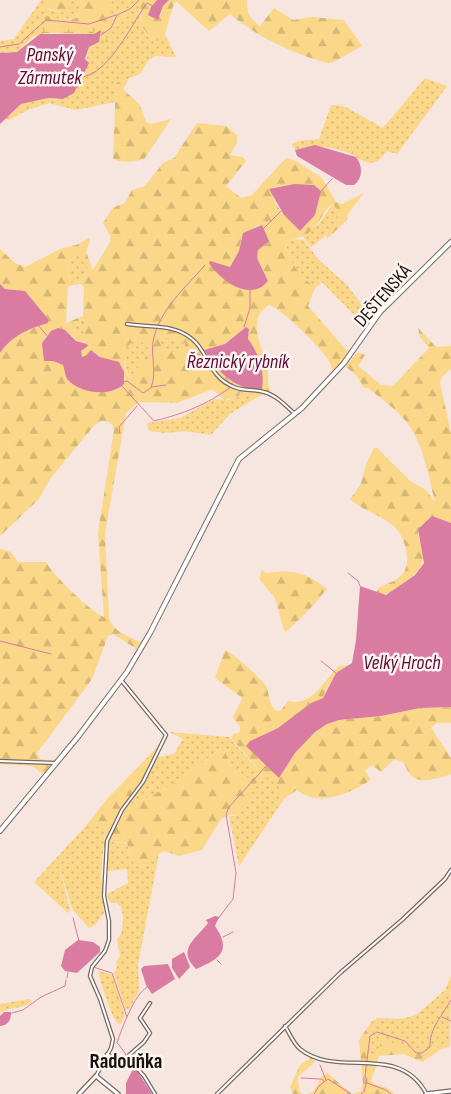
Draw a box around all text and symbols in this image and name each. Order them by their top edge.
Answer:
water label: Panský Zármutek [17,43,82,90]
street label: DEŠTENSKÁ [350,259,417,332]
water label: Řeznický rybník [187,350,290,374]
water label: Velký Hroch [363,651,441,675]
district label: Radouňka [90,1049,162,1074]

